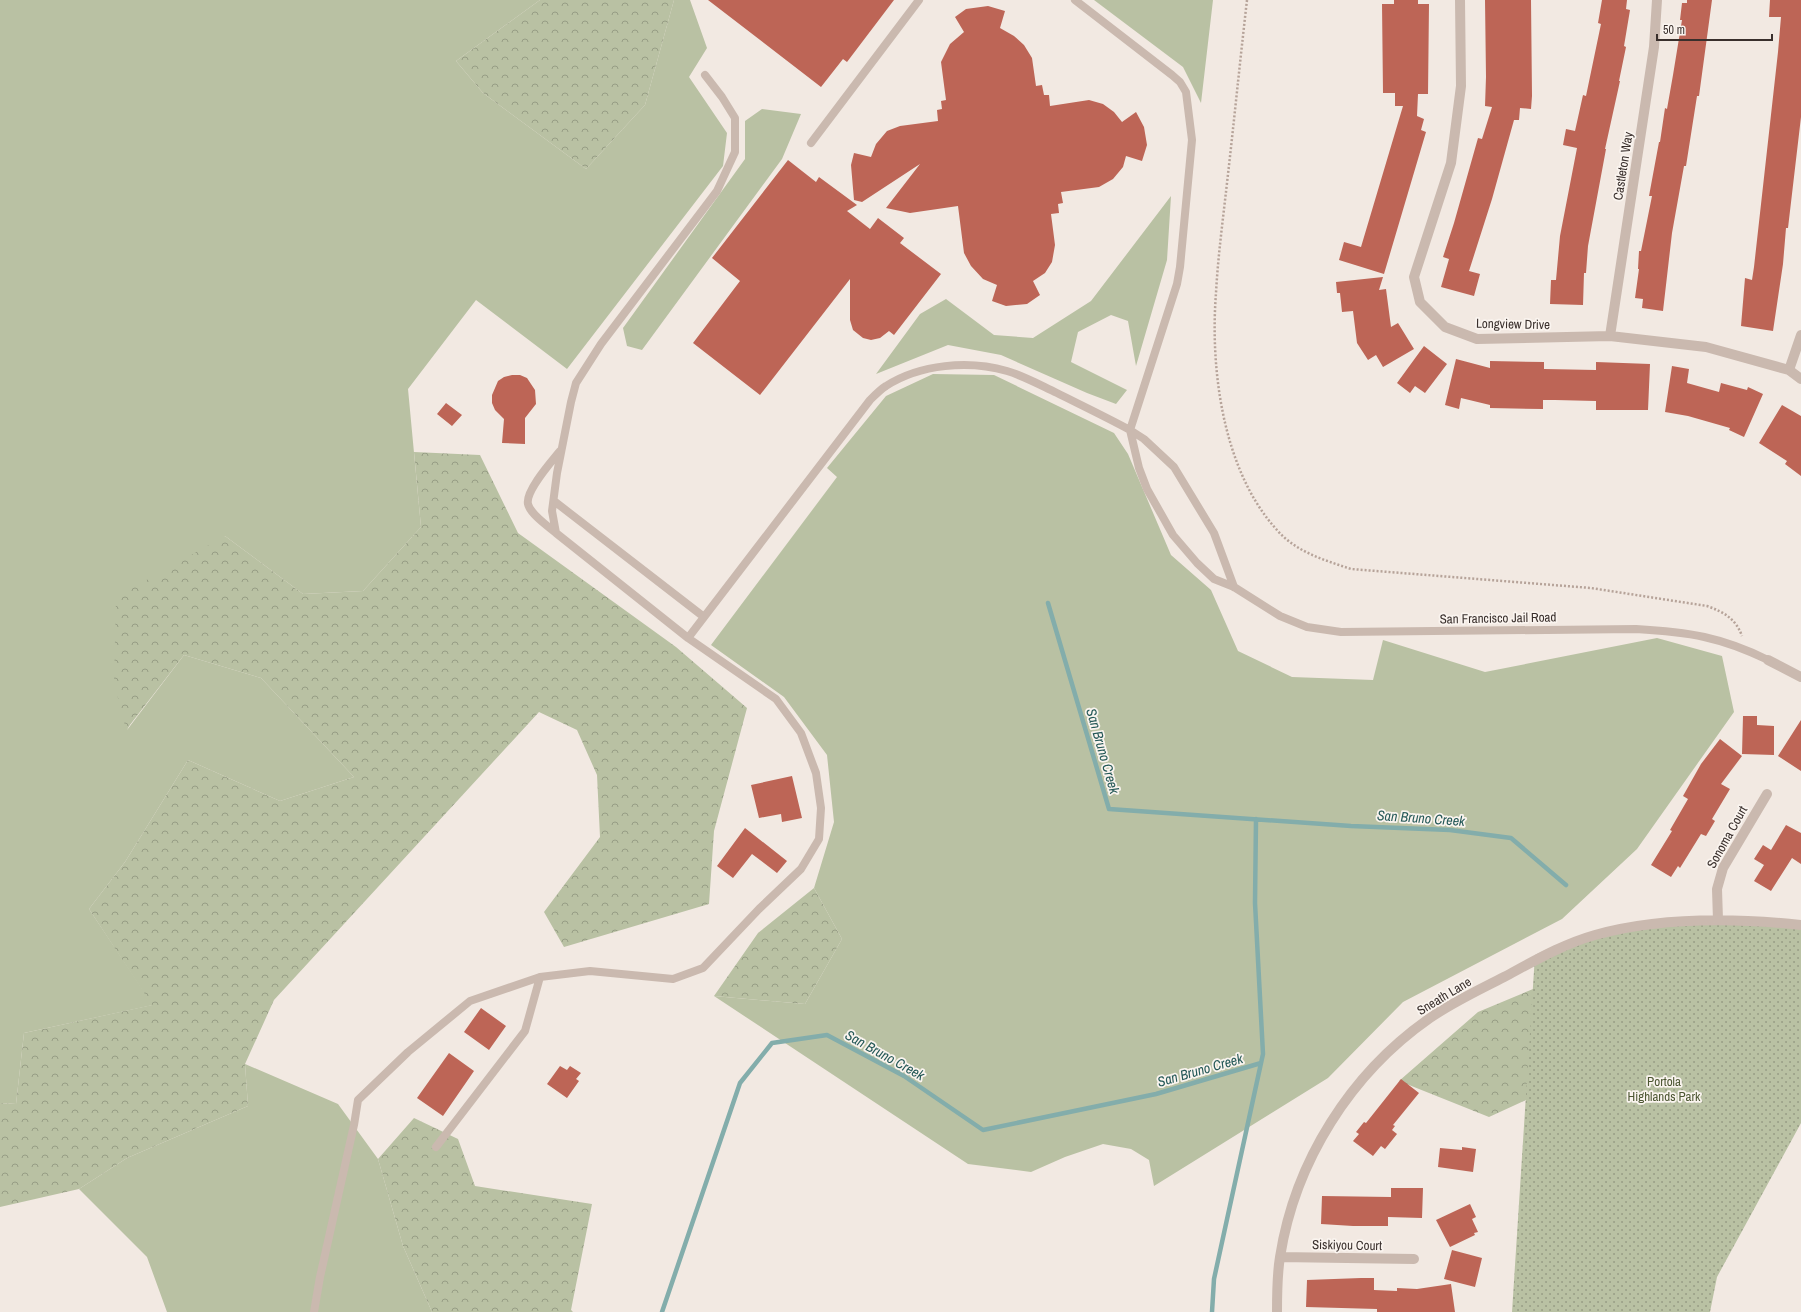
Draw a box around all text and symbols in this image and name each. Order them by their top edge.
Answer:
scale bar [1657,16,1772,42]
text: 50 m [1663,22,1685,38]
street label: Castleton Way [1609,130,1637,201]
street label: Longview Drive [1476,315,1550,333]
street label: San Francisco Jail Road [1439,608,1557,628]
water label: San Bruno Creek [1082,706,1124,797]
street label: Sonoma Court [1703,803,1751,871]
water label: San Bruno Creek [1376,806,1467,830]
street label: Sneath Lane [1414,973,1474,1019]
water label: San Bruno Creek [842,1026,929,1085]
water label: San Bruno Creek [1155,1049,1246,1091]
park label: Portola Highlands Park [1628,1073,1701,1105]
street label: Siskiyou Court [1312,1236,1382,1254]

